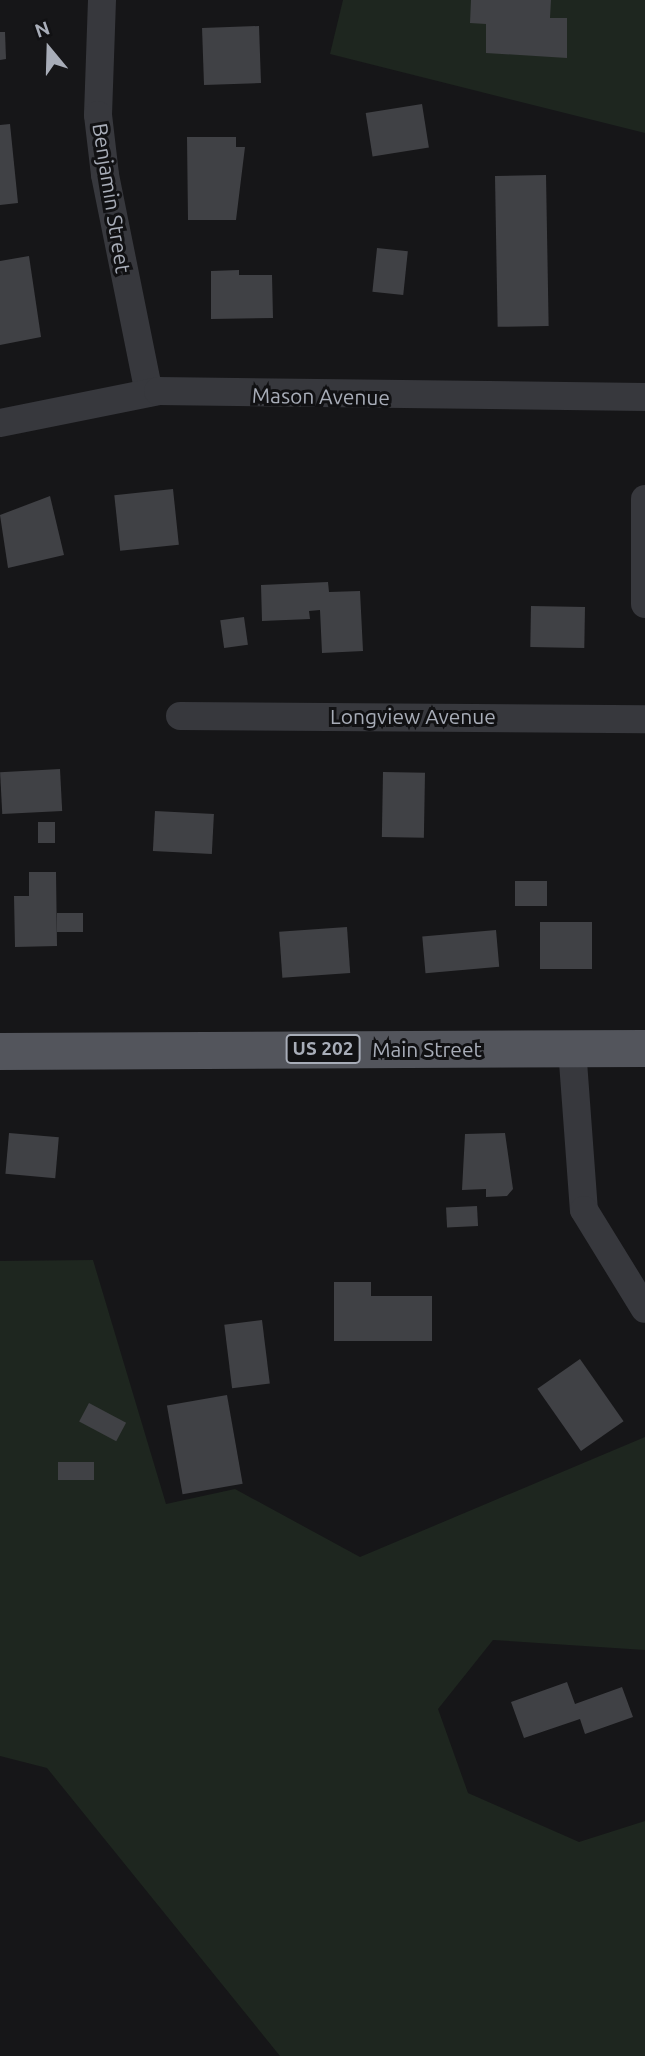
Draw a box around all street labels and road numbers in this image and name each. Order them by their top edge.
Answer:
street label: Benjamin Street [88,121,136,275]
street label: Mason Avenue [252,382,390,410]
street label: Longview Avenue [330,703,496,729]
road number: US 202 [284,1034,362,1064]
street label: Main Street [372,1036,482,1062]

